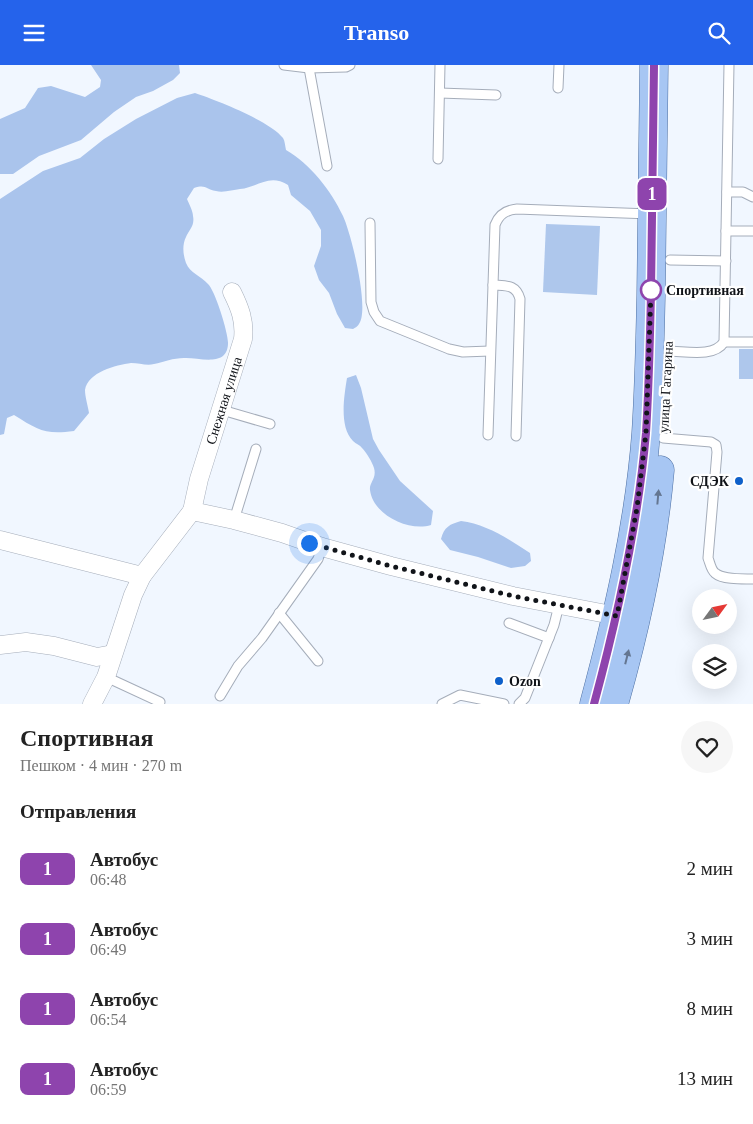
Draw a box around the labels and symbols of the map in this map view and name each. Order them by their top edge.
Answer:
line badge: 1 [636,178,668,210]
marker: Спортивная [640,279,662,301]
place label: Спортивная [666,283,744,298]
street label: улица Гагарина [656,340,676,433]
street label: Снежная улица [203,354,245,446]
place label: СДЭК [690,474,730,489]
marker: СДЭК [733,475,745,487]
one-way arrow [654,489,662,505]
your location [297,531,322,556]
north arrow [692,589,738,634]
one-way arrow [623,649,631,664]
place label: Ozon [509,674,541,689]
marker: Ozon [493,675,505,687]

